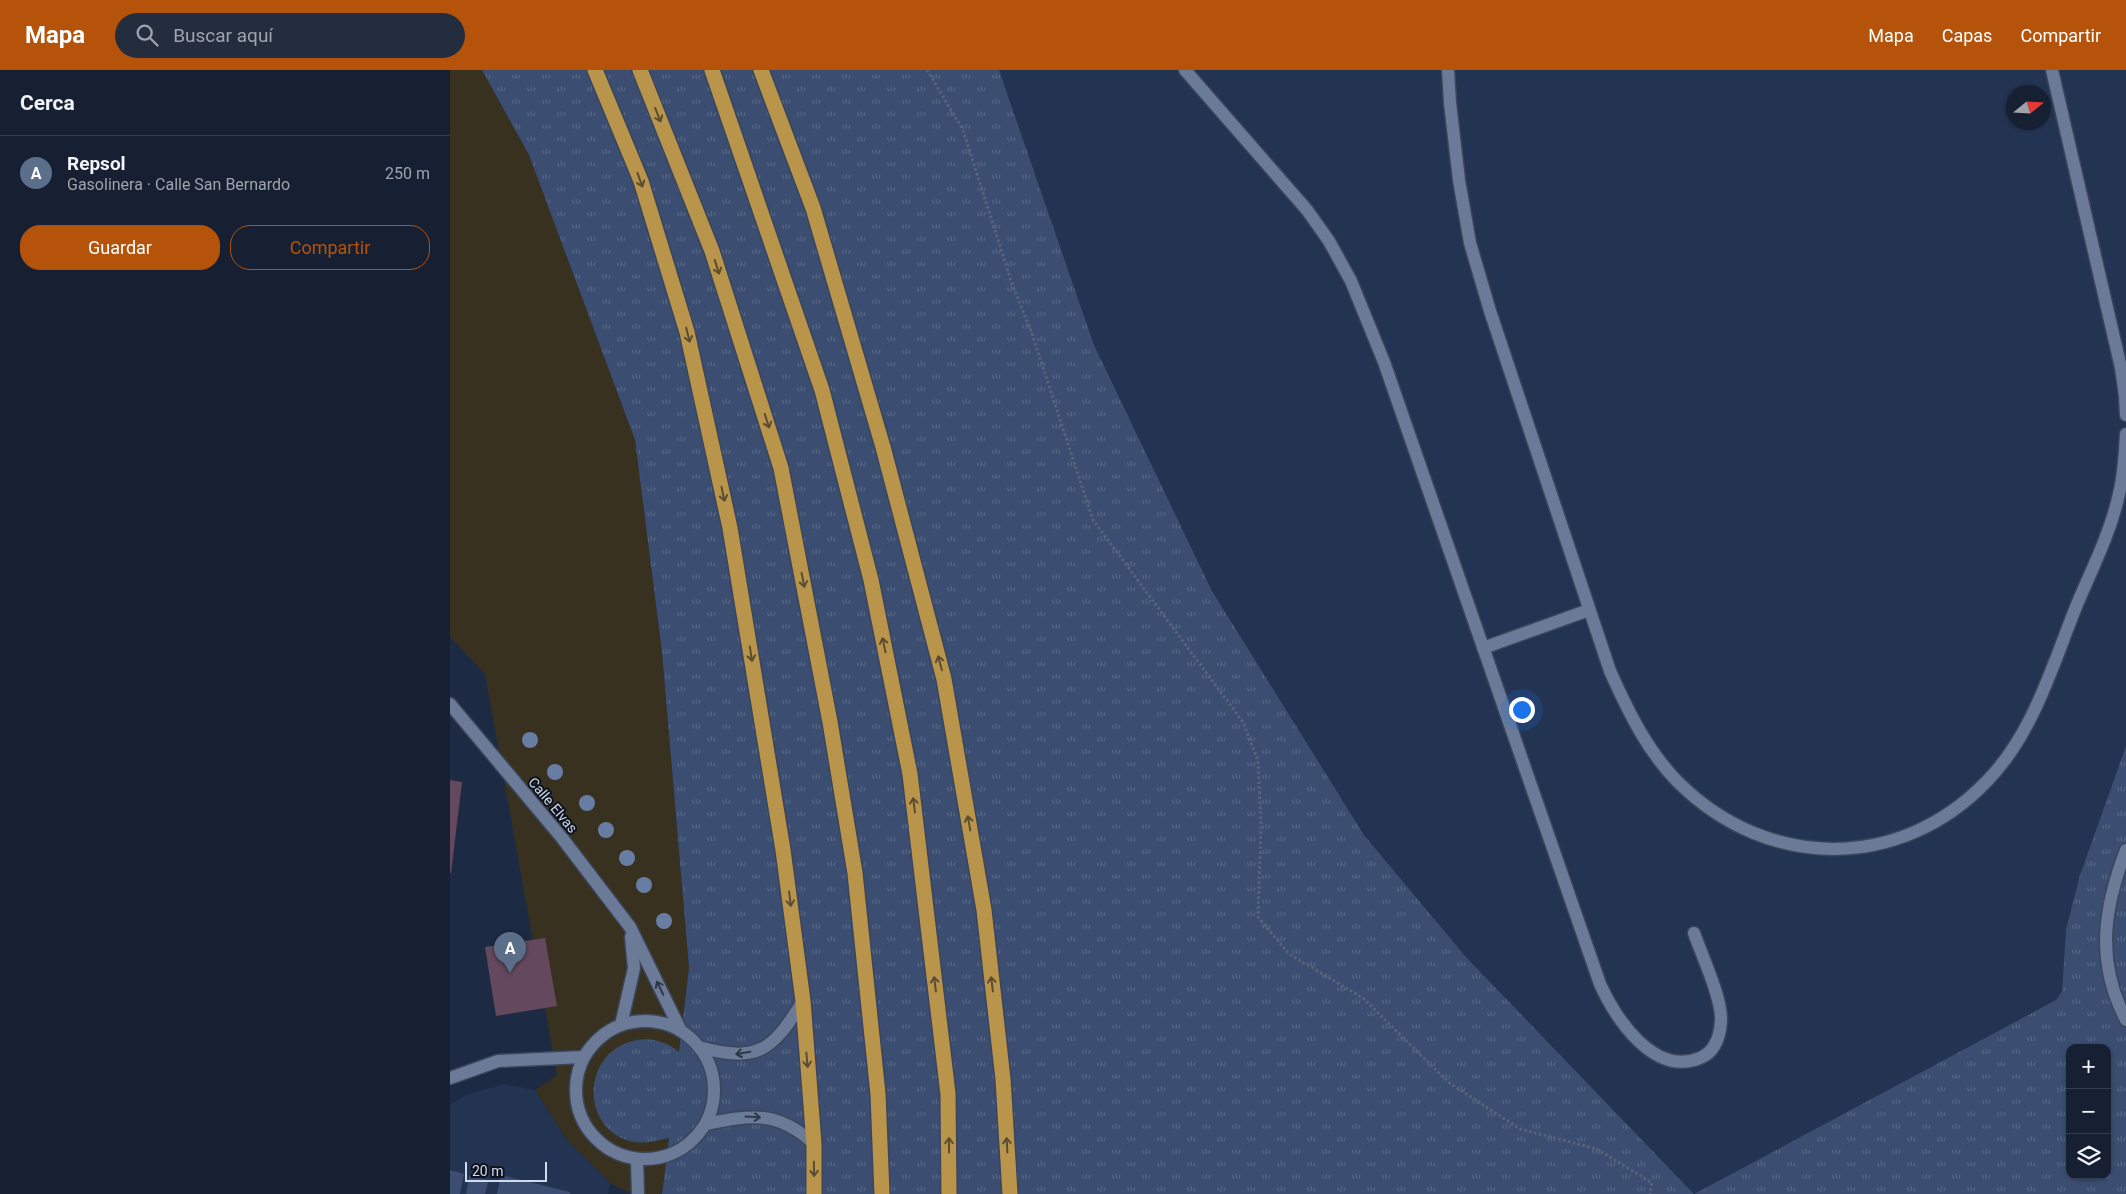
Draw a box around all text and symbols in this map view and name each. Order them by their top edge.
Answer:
search box [115,13,465,58]
text: Mapa [25,21,85,49]
icon: search [133,21,161,49]
text: Buscar aquí [173,24,273,47]
text: Mapa [1868,25,1914,46]
text: Capas [1942,25,1992,46]
text: Compartir [2020,25,2101,46]
north arrow [2006,85,2051,130]
text: Cerca [20,91,75,115]
one-way arrow [654,107,663,122]
text: Repsol [67,152,126,175]
text: A [31,164,41,183]
text: 250 m [385,164,430,183]
one-way arrow [636,171,645,187]
text: Gasolinera · Calle San Bernardo [67,175,290,194]
button: Guardar [20,225,220,270]
button: Compartir [230,225,430,270]
one-way arrow [713,258,723,274]
one-way arrow [683,327,693,343]
one-way arrow [762,413,772,429]
one-way arrow [719,485,728,501]
one-way arrow [798,571,808,587]
one-way arrow [879,638,888,654]
one-way arrow [746,645,756,661]
one-way arrow [934,656,944,672]
your location [1509,697,1535,723]
street label: Calle Elvas [525,774,581,836]
one-way arrow [909,797,919,813]
one-way arrow [963,815,973,831]
one-way arrow [785,890,795,906]
pin: A [494,932,526,973]
one-way arrow [930,976,940,992]
one-way arrow [987,976,997,992]
one-way arrow [655,981,664,996]
map controls [2066,1044,2111,1179]
button: + [2066,1044,2111,1089]
one-way arrow [735,1048,751,1058]
one-way arrow [803,1052,812,1068]
button: − [2066,1089,2111,1134]
one-way arrow [745,1112,761,1122]
button: layers [2066,1134,2111,1179]
one-way arrow [944,1138,954,1154]
one-way arrow [1003,1138,1012,1154]
scale bar [465,1159,548,1182]
one-way arrow [809,1160,819,1177]
text: 20 m [472,1163,504,1179]

